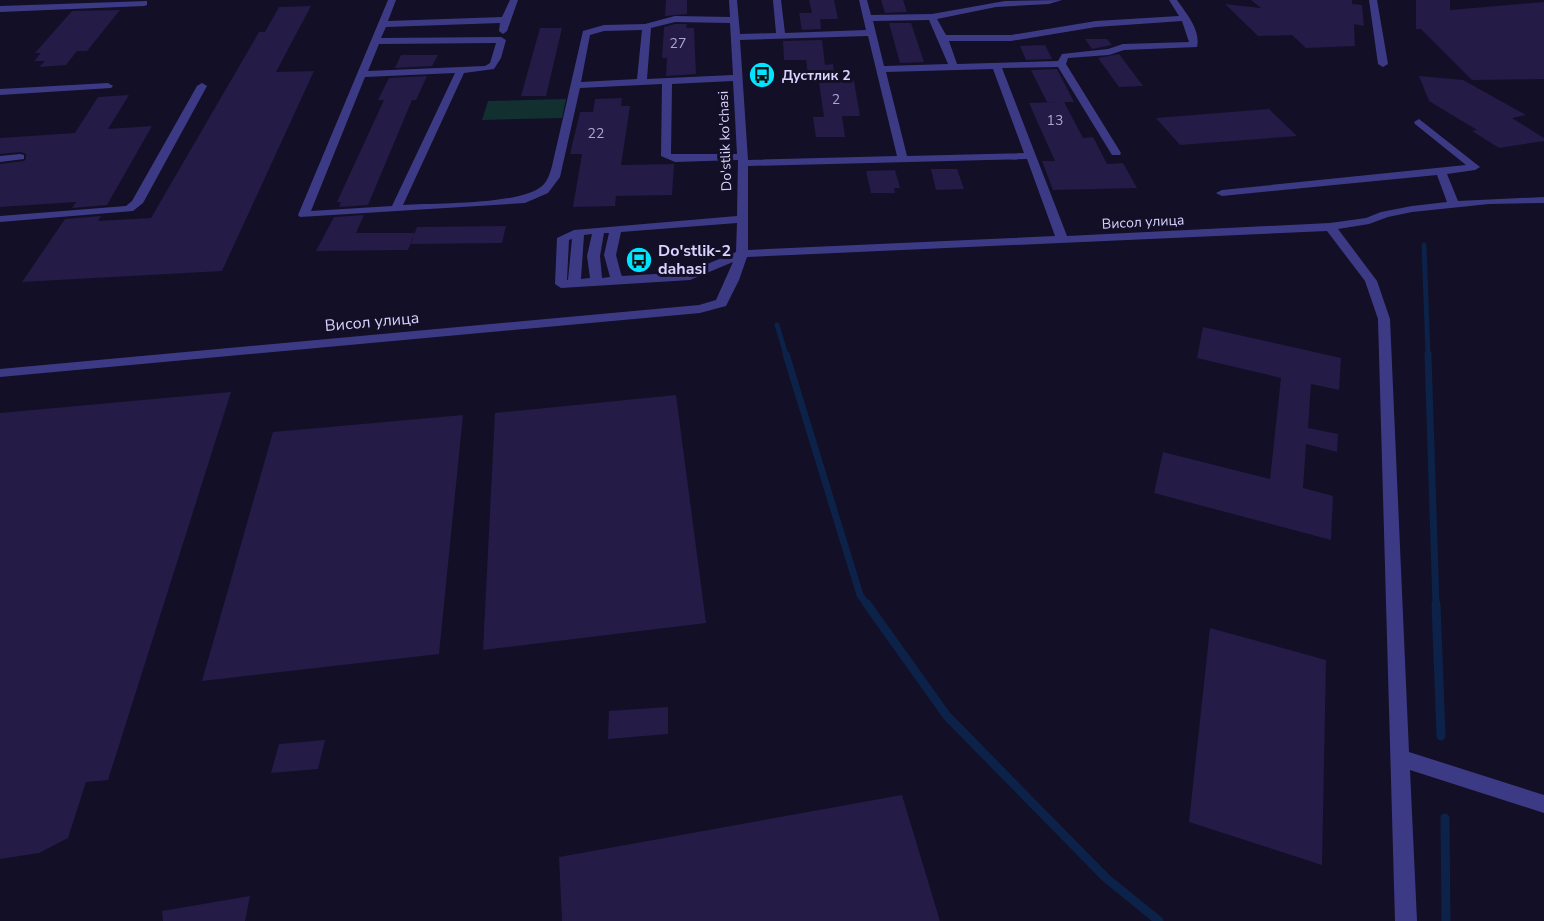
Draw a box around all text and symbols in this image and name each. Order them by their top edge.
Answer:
house number: 27 [670,34,686,53]
bus stop icon: Дустлик 2 [747,60,777,90]
place label: Дустлик 2 [782,66,851,85]
house number: 2 [832,90,840,109]
street label: Do'stlik ko'chasi [714,91,736,191]
house number: 13 [1047,111,1063,130]
house number: 22 [588,124,604,143]
street label: Висол улица [1101,210,1185,234]
place label: Do'stlik-2 dahasi [658,240,731,280]
bus stop icon: Do'stlik-2 dahasi [624,245,654,275]
street label: Висол улица [324,307,420,337]

